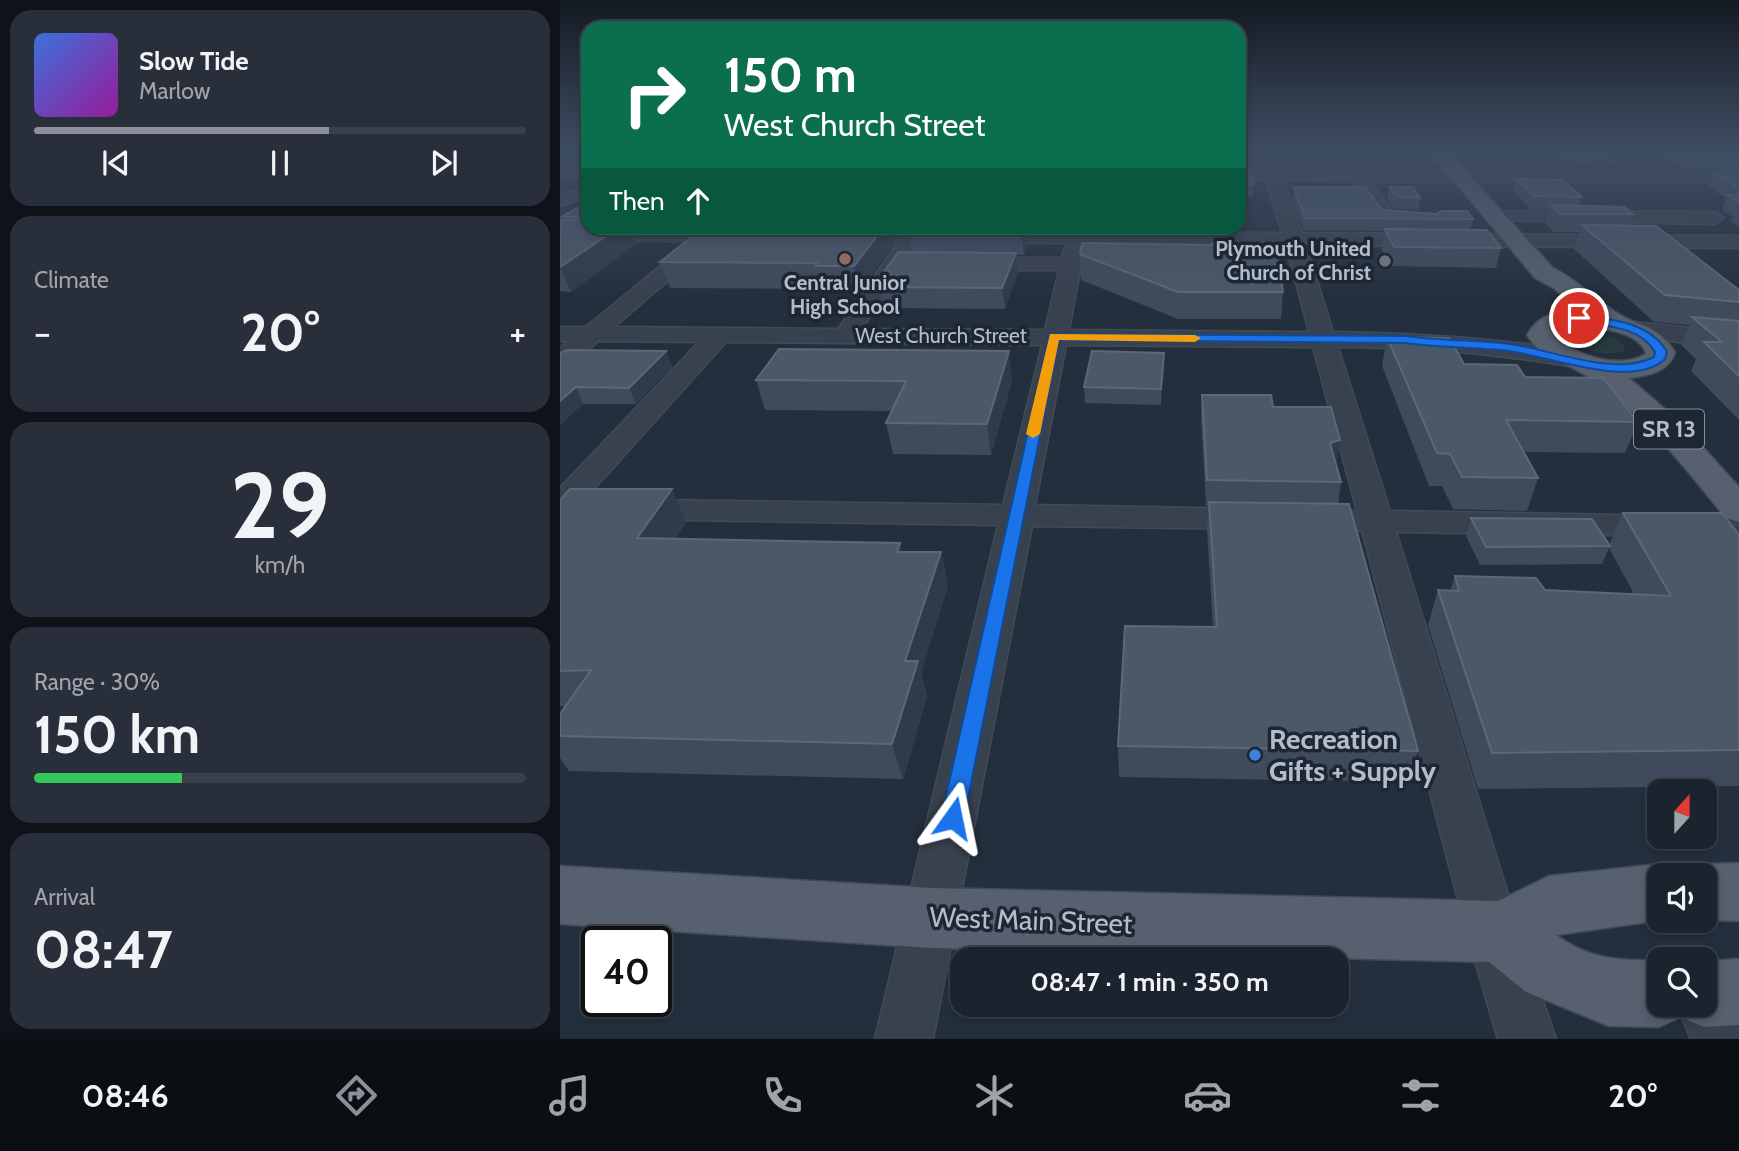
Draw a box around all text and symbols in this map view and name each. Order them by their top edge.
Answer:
text: Slow Tide [139,45,249,77]
text: 150 m [724,45,857,104]
icon: right [609,49,700,140]
text: Marlow [139,77,210,105]
text: West Church Street [724,105,985,144]
icon: previous [97,144,135,182]
icon: pause [261,144,299,182]
icon: next [425,144,463,182]
icon: ahead [679,182,717,220]
text: Then [609,185,665,217]
place label: Plymouth United Church of Christ [1215,236,1371,285]
marker: Central Junior High School [837,251,853,267]
marker: Plymouth United Church of Christ [1377,253,1393,269]
text: Climate [34,266,109,294]
place label: Central Junior High School [784,270,906,319]
pin [1549,288,1609,348]
icon: arrive [1560,299,1598,337]
text: 20° [240,301,320,364]
text: − [34,309,51,356]
text: + [509,309,526,356]
street label: West Church Street [855,323,1027,348]
road number: SR 13 [1634,410,1704,448]
text: 29 [230,450,330,561]
text: km/h [255,551,305,579]
text: Range · 30% [34,668,160,696]
text: 150 km [34,703,200,766]
place label: Recreation Gifts + Supply [1269,722,1436,788]
marker: Recreation Gifts + Supply [1247,747,1263,763]
north arrow [1647,779,1717,849]
map controls [1647,779,1717,1017]
position arrow [916,781,990,855]
button: sound [1647,863,1717,933]
text: Arrival [34,883,95,911]
street label: West Main Street [929,899,1133,941]
text: 08:47 [34,918,172,981]
speed limit sign: 40 [581,926,672,1017]
button: search [1647,947,1717,1017]
text: 08:47 · 1 min · 350 m [1030,966,1269,998]
icon: directions [332,1071,381,1120]
icon: music [545,1071,594,1120]
icon: phone [758,1071,807,1120]
icon: climate [970,1071,1019,1120]
icon: car [1183,1071,1232,1120]
icon: filters [1396,1071,1445,1120]
text: 08:46 [82,1076,169,1115]
text: 20° [1608,1076,1657,1115]

